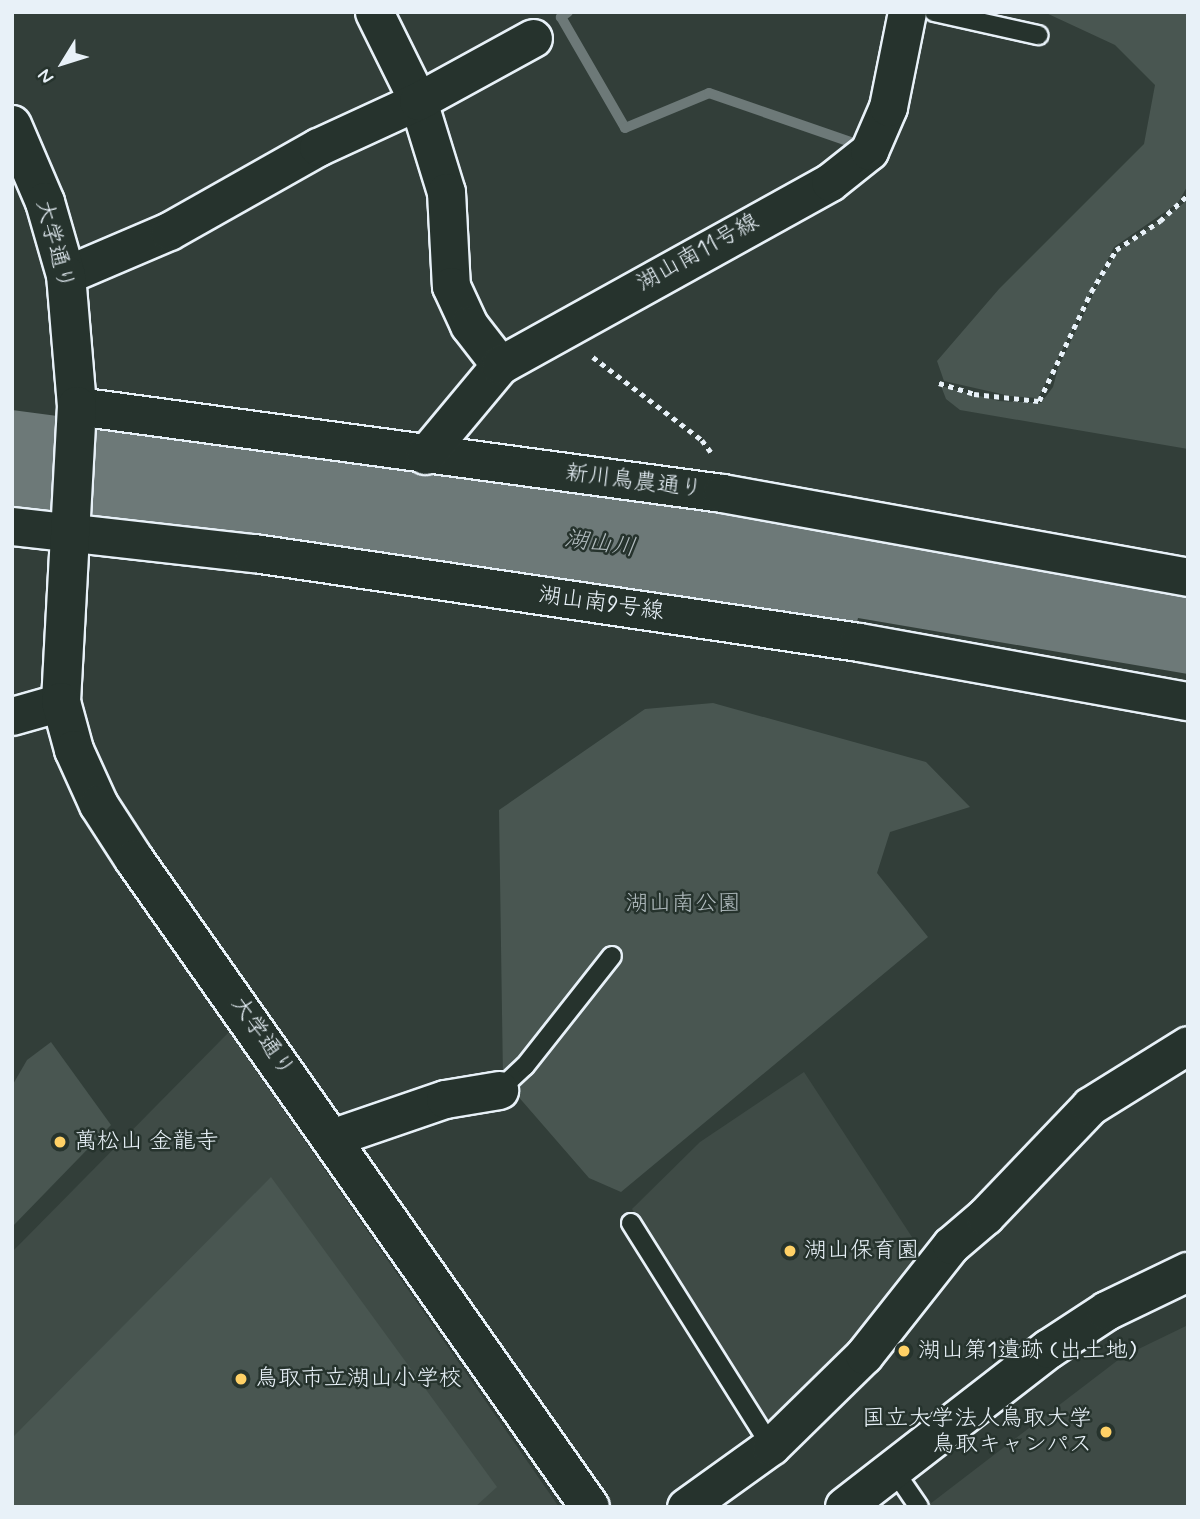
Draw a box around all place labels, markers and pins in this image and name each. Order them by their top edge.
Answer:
place label: 萬松山 金龍寺 [74,1128,218,1156]
marker: 萬松山 金龍寺 [52,1134,68,1150]
place label: 湖山保育園 [804,1237,919,1265]
marker: 湖山保育園 [782,1243,798,1259]
place label: 湖山第1遺跡 (出土地) [918,1337,1137,1365]
marker: 湖山第1遺跡 (出土地) [896,1343,912,1359]
place label: 鳥取市立湖山小学校 [255,1365,462,1393]
marker: 鳥取市立湖山小学校 [233,1371,249,1387]
place label: 国立大学法人鳥取大学 鳥取キャンパス [862,1405,1092,1459]
marker: 国立大学法人鳥取大学 鳥取キャンパス [1098,1424,1114,1440]

